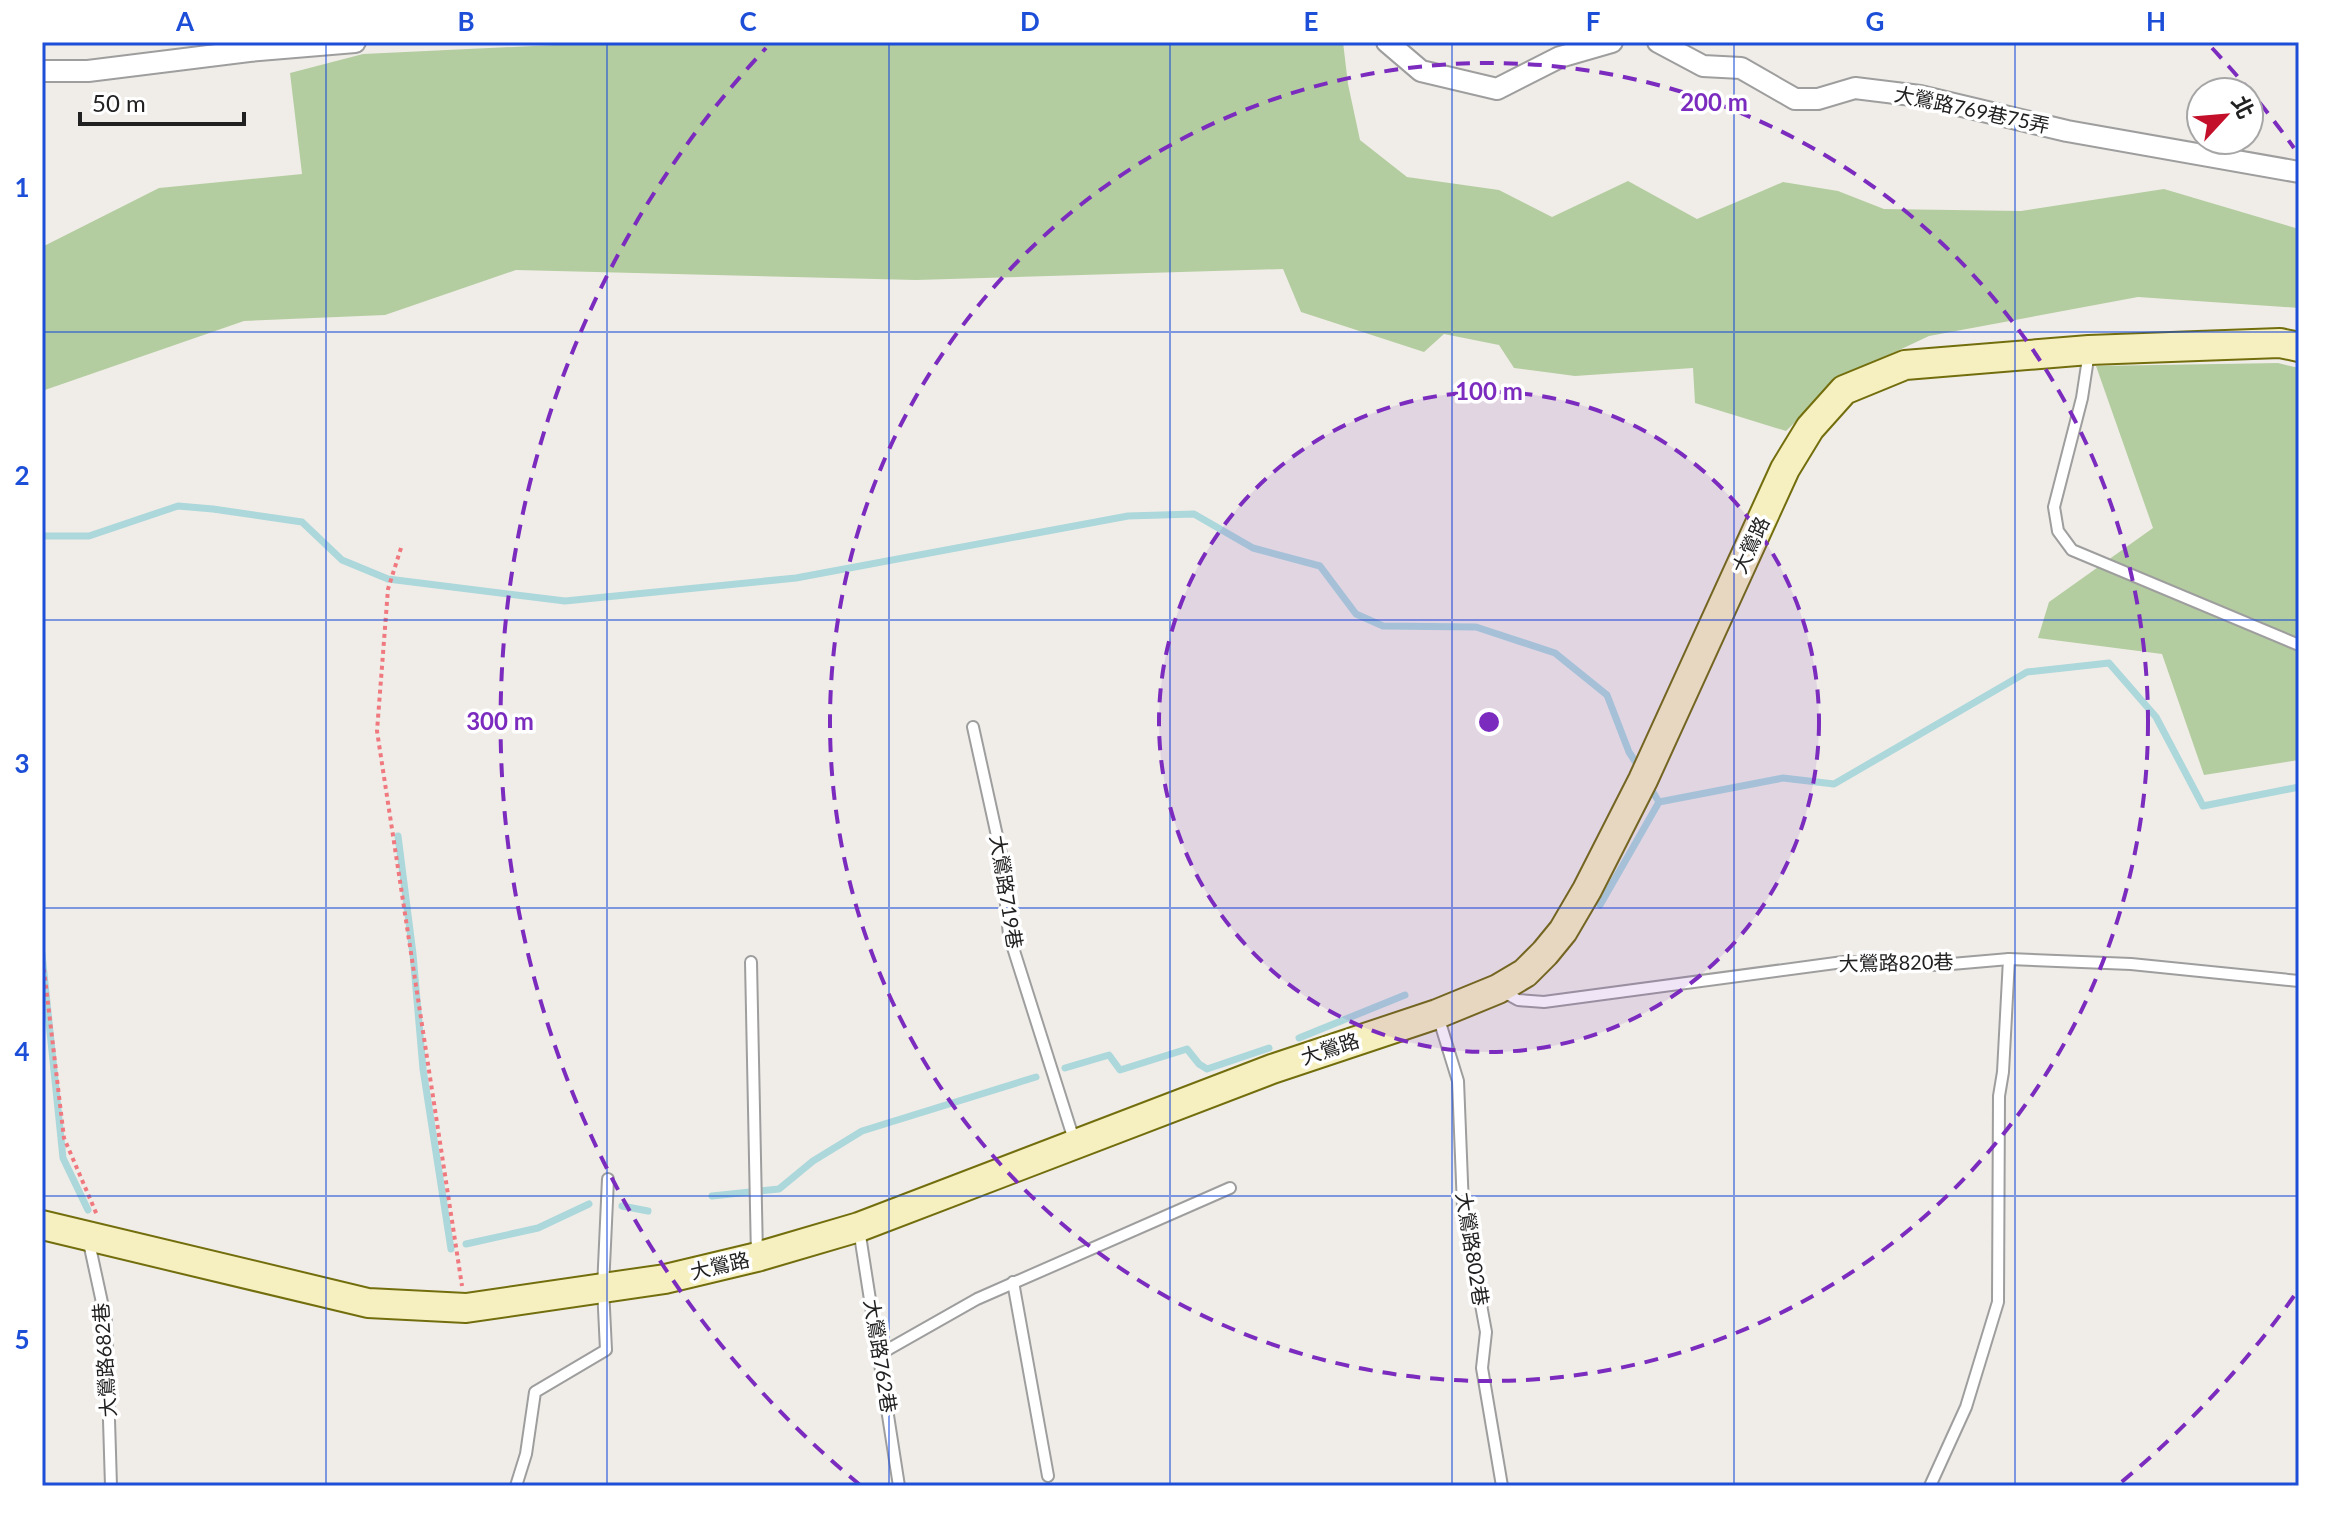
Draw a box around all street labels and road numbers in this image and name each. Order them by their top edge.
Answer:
street label: 大鶯路769巷75弄 [1892,81,2052,137]
street label: 大鶯路 [1727,512,1774,577]
street label: 大鶯路719巷 [986,833,1028,950]
street label: 大鶯路820巷 [1838,949,1954,975]
street label: 大鶯路 [1297,1027,1362,1069]
street label: 大鶯路802巷 [1452,1190,1494,1307]
street label: 大鶯路 [688,1247,752,1283]
street label: 大鶯路762巷 [860,1297,902,1414]
street label: 大鶯路682巷 [88,1302,120,1418]

